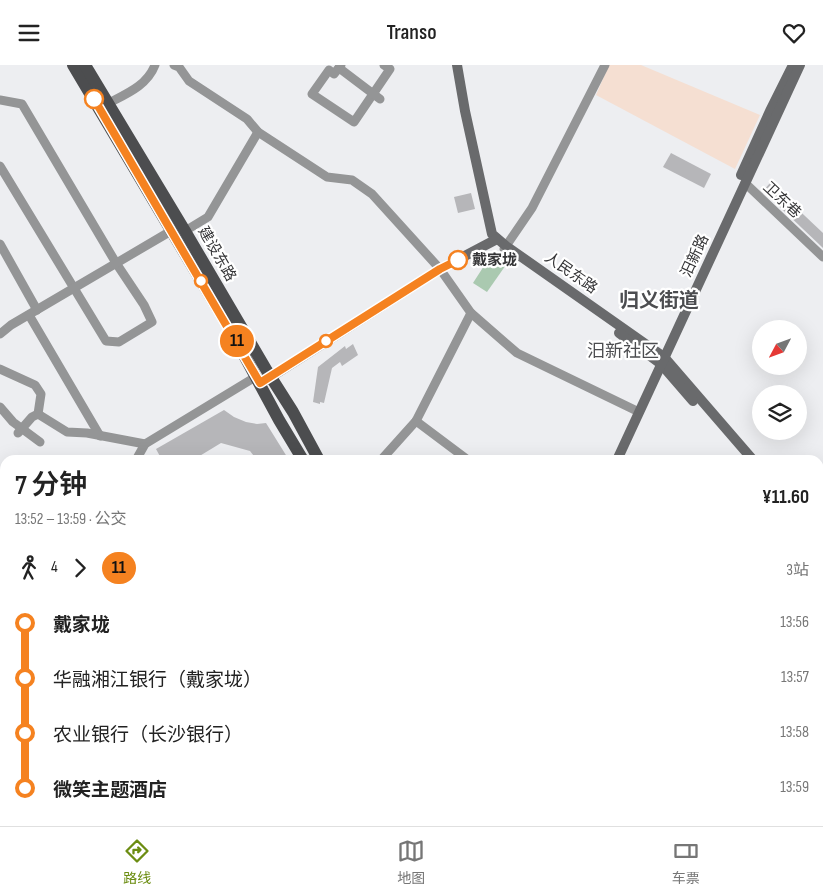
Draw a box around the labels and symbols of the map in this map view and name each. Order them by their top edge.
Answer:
unlabelled marker [84,89,104,109]
street label: 卫东巷 [759,178,805,222]
street label: 建设东路 [194,223,240,285]
street label: 汨新路 [677,232,713,280]
street label: 人民东路 [541,248,601,298]
marker: 戴家垅 [448,250,468,270]
place label: 戴家垅 [472,251,517,270]
unlabelled marker [194,274,208,288]
district label: 归义街道 [619,289,699,313]
north arrow [752,320,808,375]
line badge: 11 [214,325,260,357]
unlabelled marker [319,334,333,348]
district label: 汨新社区 [587,341,659,362]

